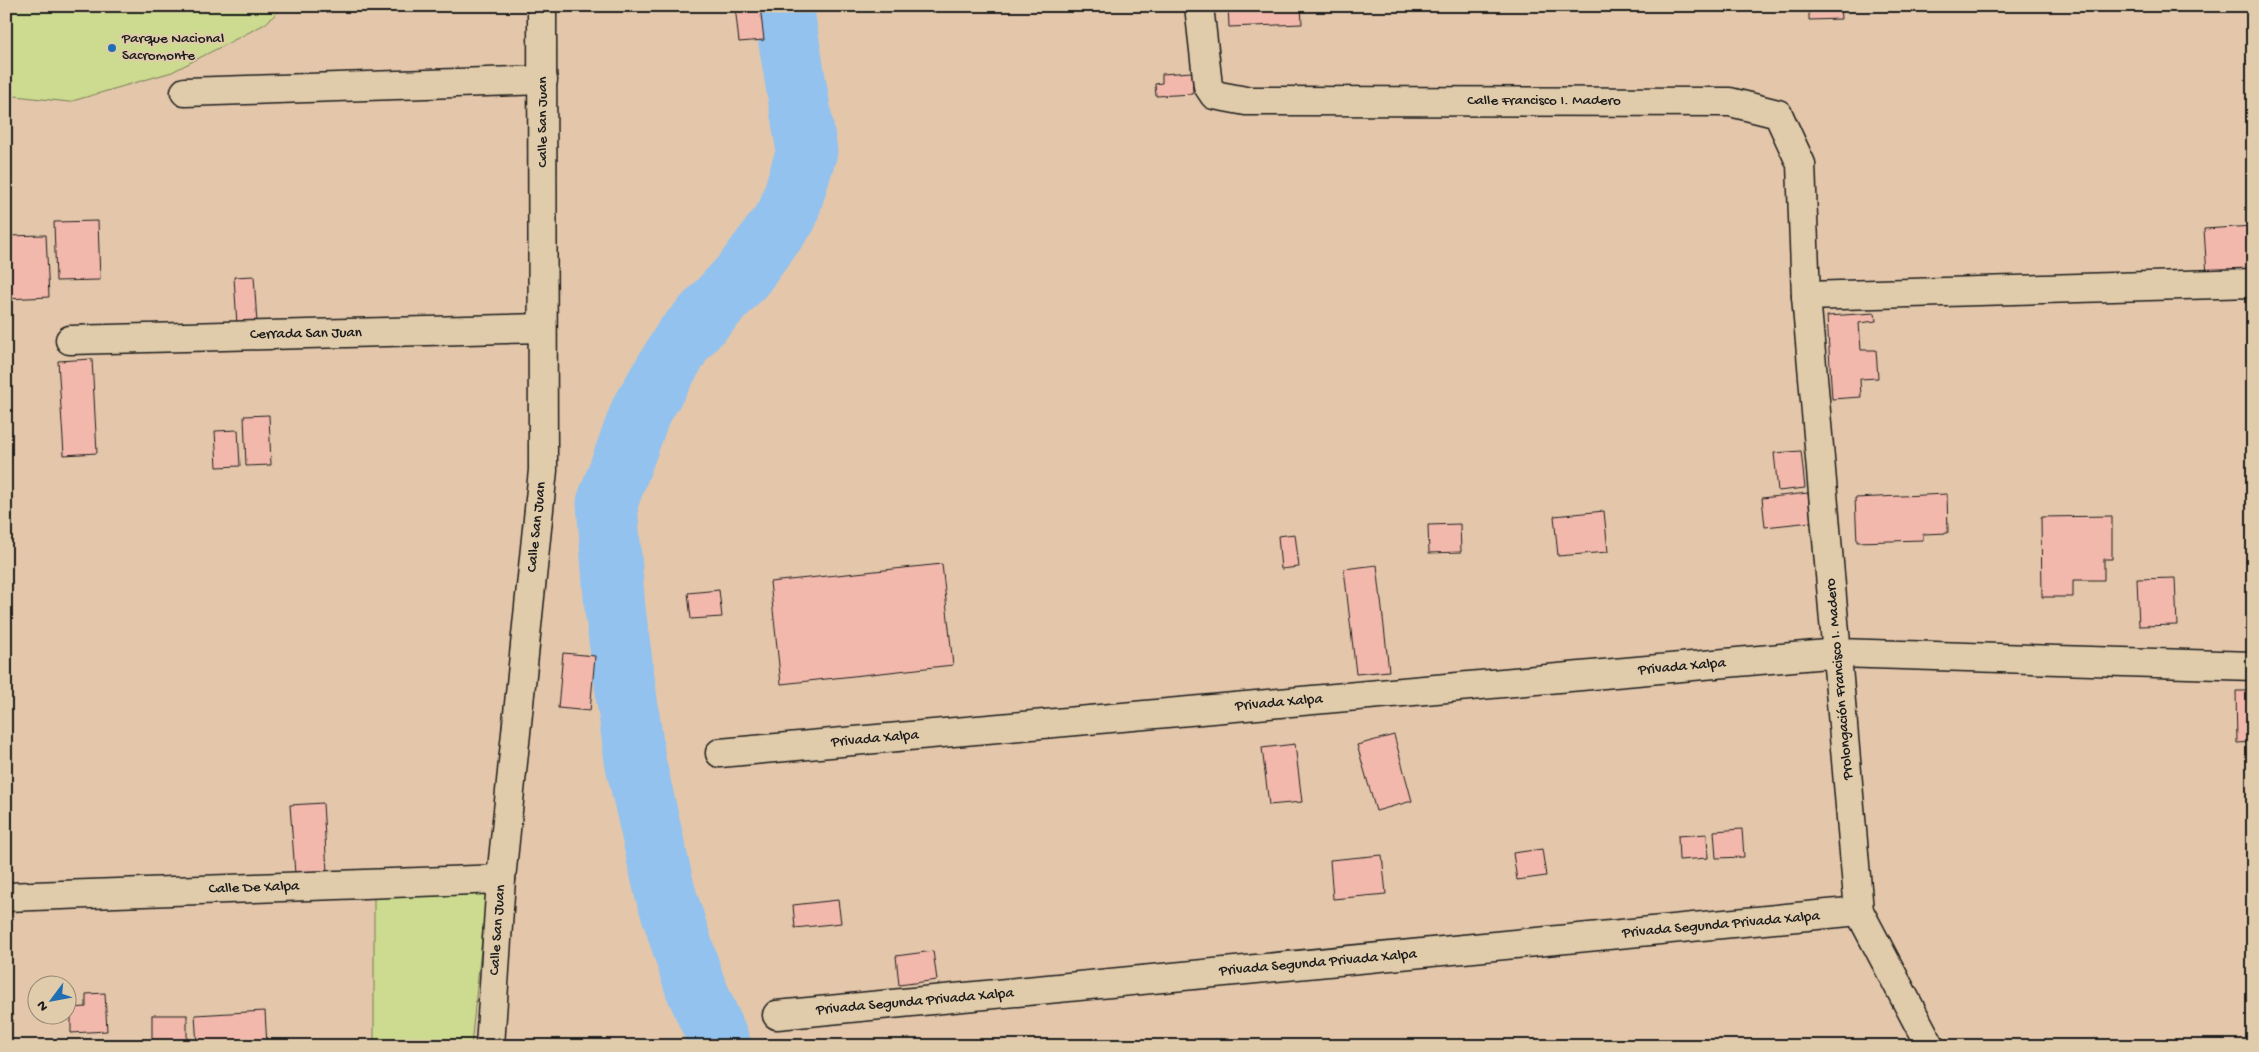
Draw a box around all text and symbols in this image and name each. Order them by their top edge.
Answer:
place label: Parque Nacional Sacromonte [121,30,224,65]
marker: Parque Nacional Sacromonte [106,42,118,54]
street label: Calle San Juan [534,77,552,167]
street label: Calle Francisco I. Madero [1467,92,1621,110]
street label: Cerrada San Juan [250,324,362,344]
street label: Calle San Juan [523,481,551,573]
street label: Prolongación Francisco I. Madero [1822,577,1858,782]
street label: Privada Xalpa [1637,654,1727,680]
street label: Privada Xalpa [1234,690,1324,716]
street label: Privada Xalpa [830,726,920,752]
street label: Calle De Xalpa [208,877,300,899]
street label: Calle San Juan [486,884,510,976]
street label: Privada Segunda Privada Xalpa [1620,907,1821,943]
street label: Privada Segunda Privada Xalpa [1217,945,1418,981]
north arrow [28,974,78,1024]
street label: Privada Segunda Privada Xalpa [814,984,1015,1020]
text: N [33,997,53,1014]

